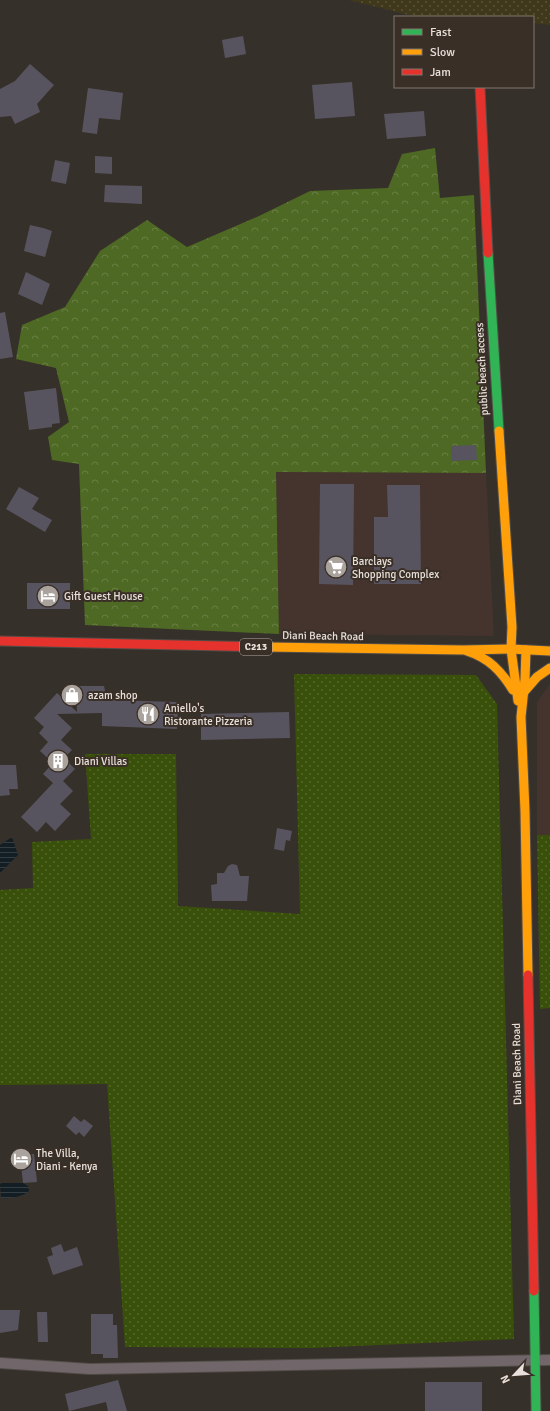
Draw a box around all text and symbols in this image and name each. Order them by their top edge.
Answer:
legend [394,16,534,88]
text: Fast [430,25,451,40]
text: Slow [430,45,455,60]
text: Jam [430,65,451,80]
street label: public beach access [473,322,491,416]
supermarket icon: Barclays Shopping Complex [323,554,349,580]
place label: Barclays Shopping Complex [352,555,439,581]
hotel icon: Gift Guest House [35,583,61,609]
place label: Gift Guest House [64,590,143,603]
street label: Diani Beach Road [282,629,364,643]
road number: C213 [240,639,272,655]
shop icon: azam shop [59,682,85,708]
place label: azam shop [88,689,138,702]
restaurant icon: Aniello's Ristorante Pizzeria [135,701,161,727]
place label: Aniello's Ristorante Pizzeria [164,702,253,728]
building icon: Diani Villas [45,748,71,774]
place label: Diani Villas [74,755,127,768]
street label: Diani Beach Road [510,1023,524,1105]
hotel icon: The Villa, Diani - Kenya [8,1146,34,1172]
place label: The Villa, Diani - Kenya [36,1147,98,1173]
north arrow [494,1355,534,1395]
text: N [498,1373,513,1385]

